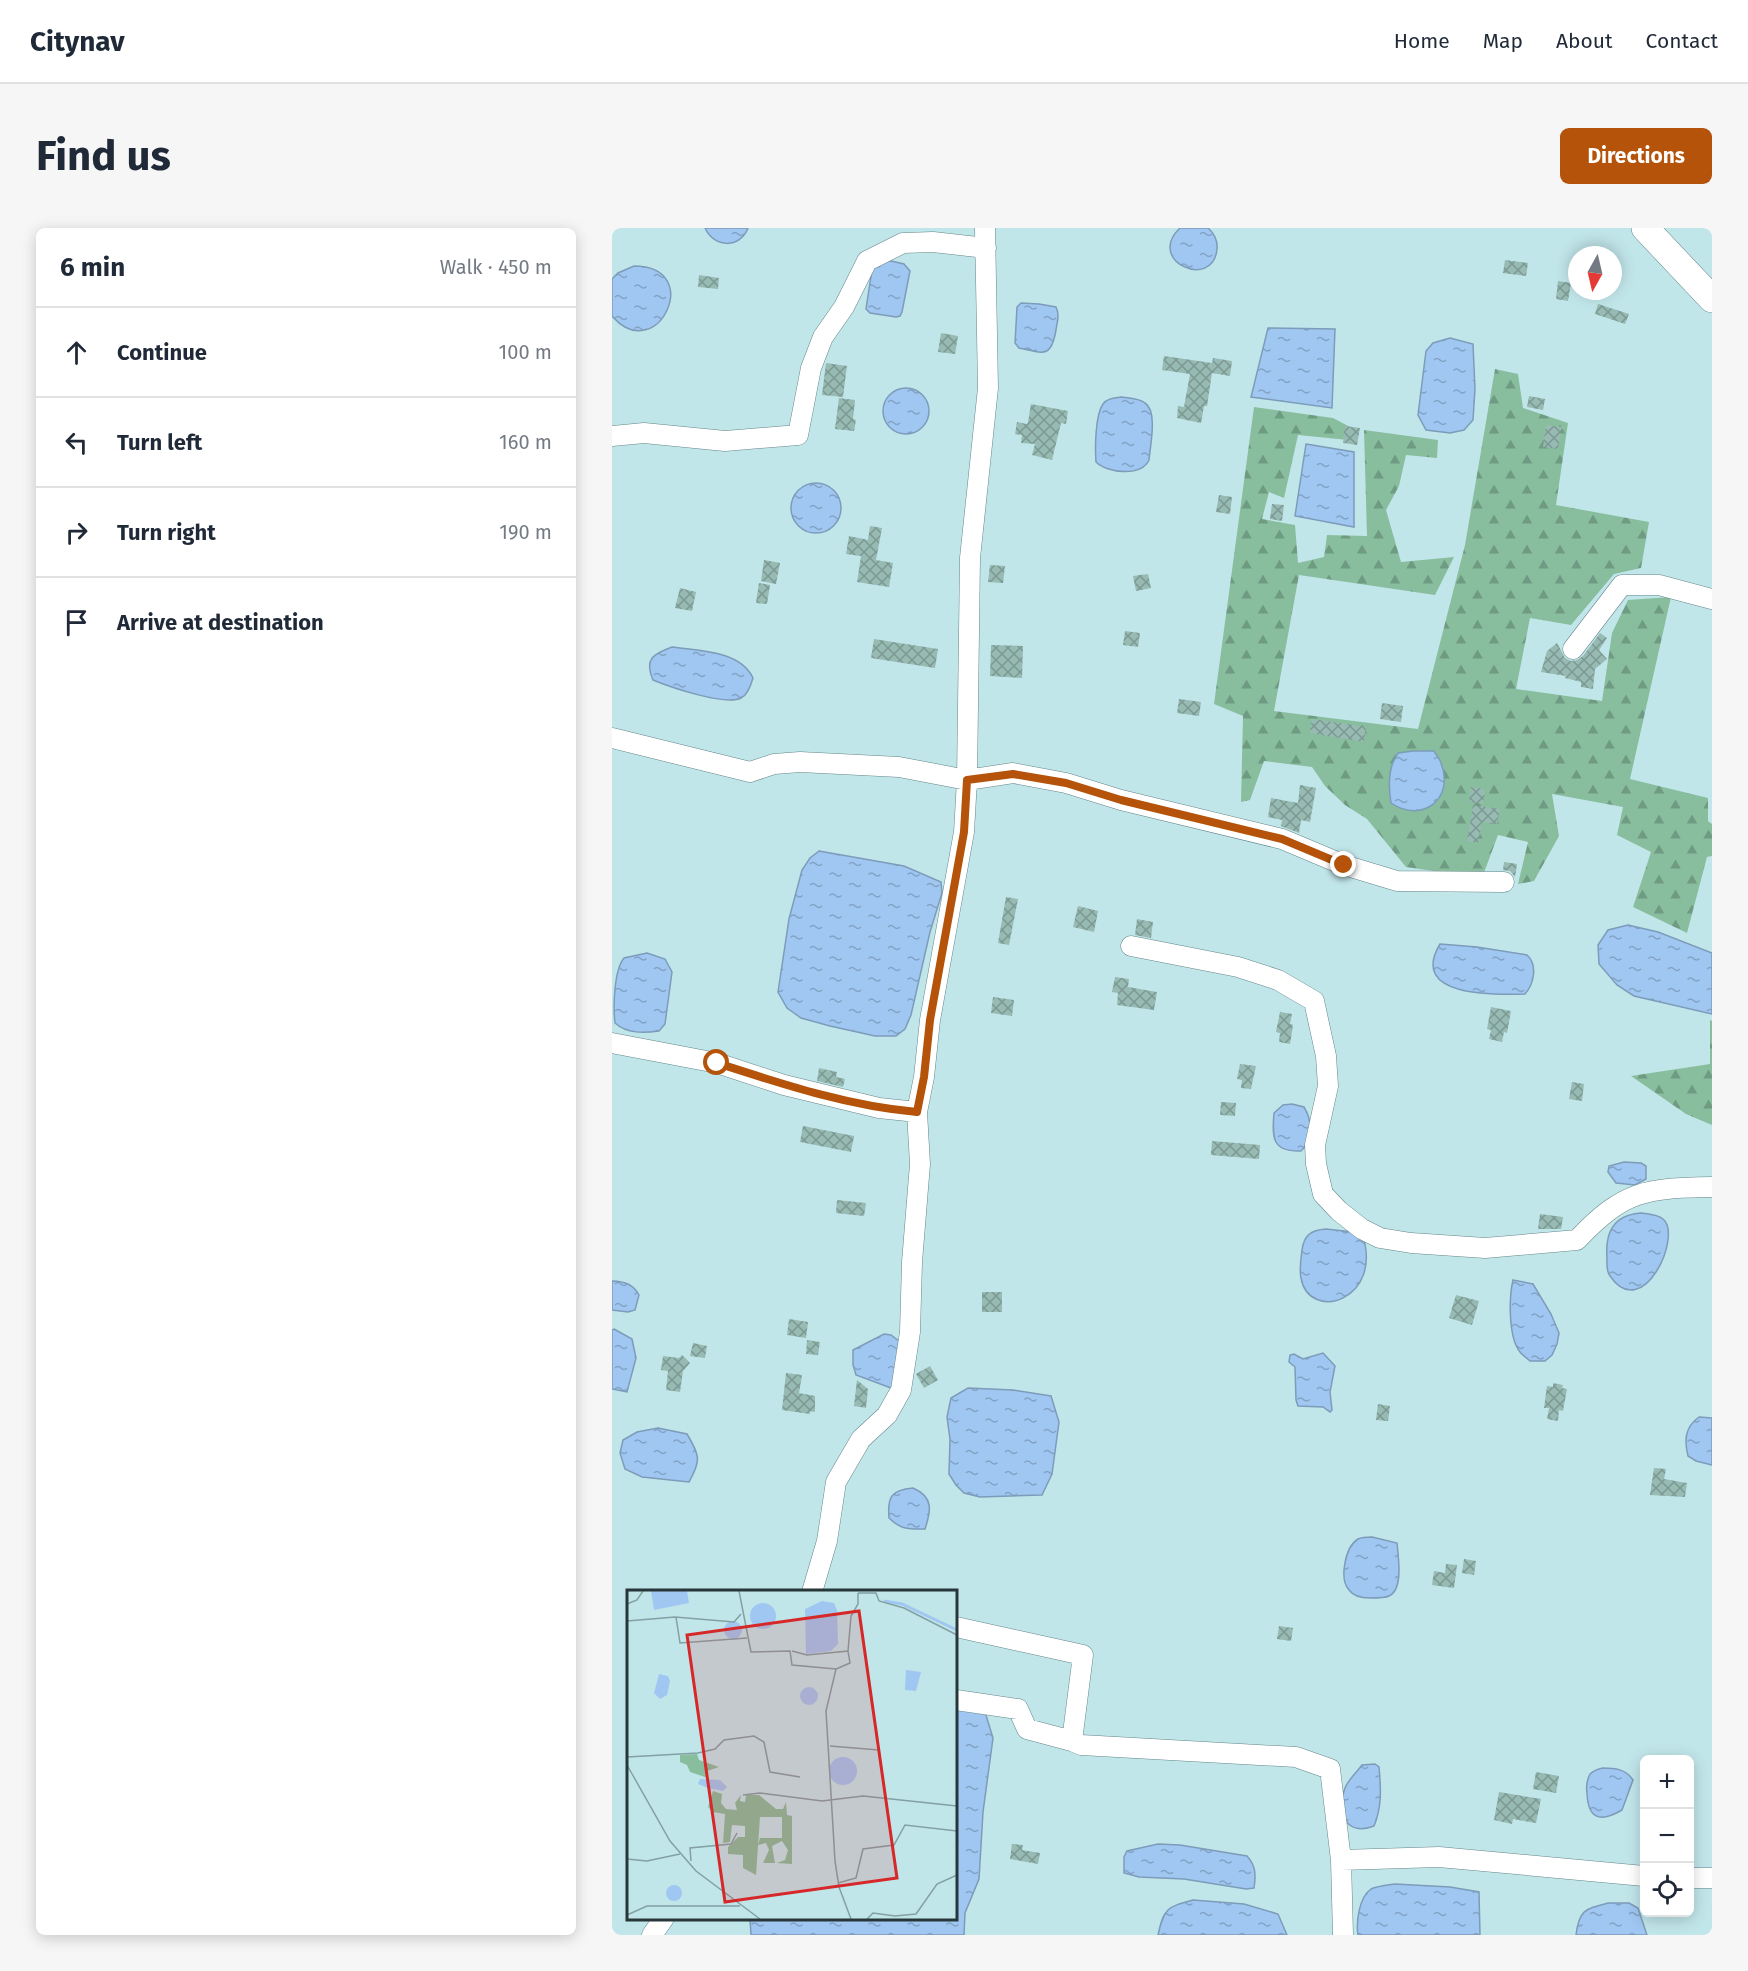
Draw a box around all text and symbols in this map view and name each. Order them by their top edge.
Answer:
text: Citynav [30,25,125,58]
text: Home [1394,28,1450,54]
text: Map [1483,28,1523,54]
text: About [1556,28,1613,54]
text: Contact [1646,28,1718,54]
button: Directions [1560,128,1712,184]
text: Find us [36,131,171,181]
north arrow [1568,246,1622,300]
text: 6 min [60,252,125,283]
text: Walk · 450 m [440,255,552,279]
icon: ahead [60,336,93,369]
text: Continue [117,339,207,366]
text: 100 m [499,340,552,364]
icon: left [60,426,93,459]
text: Turn left [117,429,202,456]
text: 160 m [499,430,552,454]
icon: right [60,516,93,549]
text: Turn right [117,519,216,546]
text: 190 m [499,520,552,544]
icon: arrive [60,606,93,639]
text: Arrive at destination [117,609,324,636]
route end [1330,851,1356,877]
route start [703,1049,729,1075]
inset map [627,1590,957,1920]
map controls [1640,1755,1694,1917]
button: + [1640,1755,1694,1809]
button: − [1640,1809,1694,1863]
button: locate [1640,1863,1694,1917]

